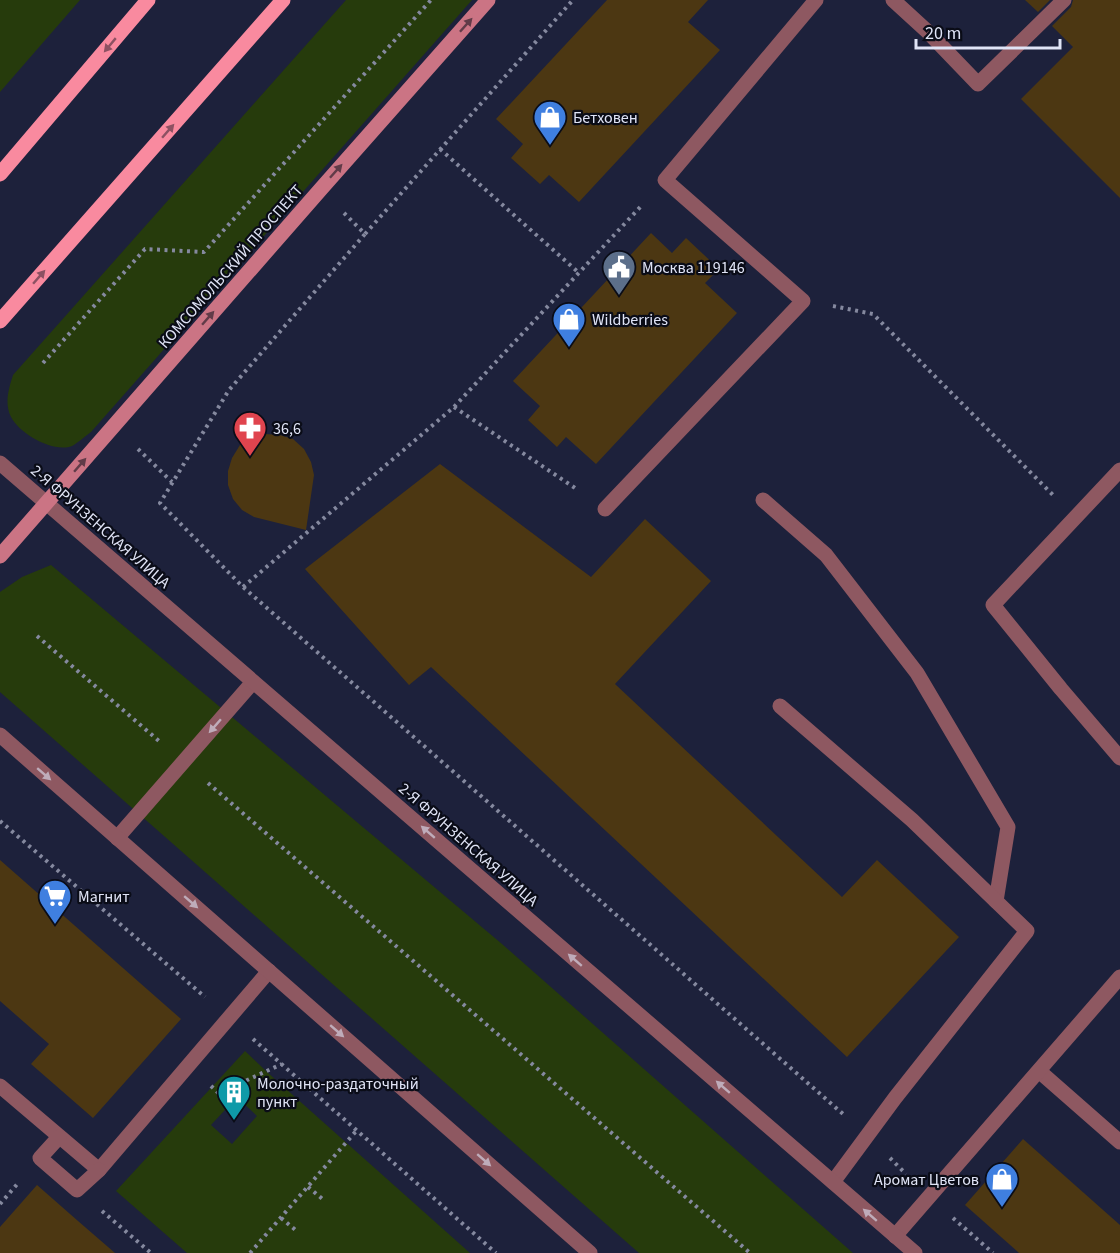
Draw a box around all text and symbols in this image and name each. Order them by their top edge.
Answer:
scale bar [916,12,1060,50]
one-way arrow [459,18,472,33]
text: 20 m [925,21,961,46]
one-way arrow [104,37,117,52]
shop icon: Бетховен [532,99,568,146]
place label: Бетховен [573,107,638,129]
one-way arrow [161,123,174,139]
one-way arrow [329,164,342,179]
street label: КОМСОМОЛЬСКИЙ ПРОСПЕКТ [153,180,308,353]
public building icon: Москва 119146 [601,249,637,296]
place label: Москва 119146 [642,257,745,279]
one-way arrow [32,270,45,285]
shop icon: Wildberries [551,301,587,348]
place label: Wildberries [592,309,668,331]
one-way arrow [201,311,214,326]
pharmacy icon: 36,6 [232,410,268,457]
place label: 36,6 [273,418,301,440]
one-way arrow [73,458,86,473]
street label: 2-Я ФРУНЗЕНСКАЯ УЛИЦА [26,460,175,594]
one-way arrow [209,718,222,733]
one-way arrow [36,767,51,780]
street label: 2-Я ФРУНЗЕНСКАЯ УЛИЦА [394,778,543,912]
one-way arrow [421,826,436,839]
supermarket icon: Магнит [37,878,73,925]
place label: Магнит [78,886,130,908]
one-way arrow [183,895,198,908]
one-way arrow [568,954,583,967]
one-way arrow [329,1024,344,1037]
place label: Молочно-раздаточный пункт [257,1073,419,1113]
building icon: Молочно-раздаточный пункт [216,1074,252,1121]
one-way arrow [716,1081,731,1094]
one-way arrow [476,1153,491,1166]
shop icon: Аромат Цветов [984,1161,1020,1208]
place label: Аромат Цветов [874,1169,979,1191]
one-way arrow [863,1208,878,1222]

